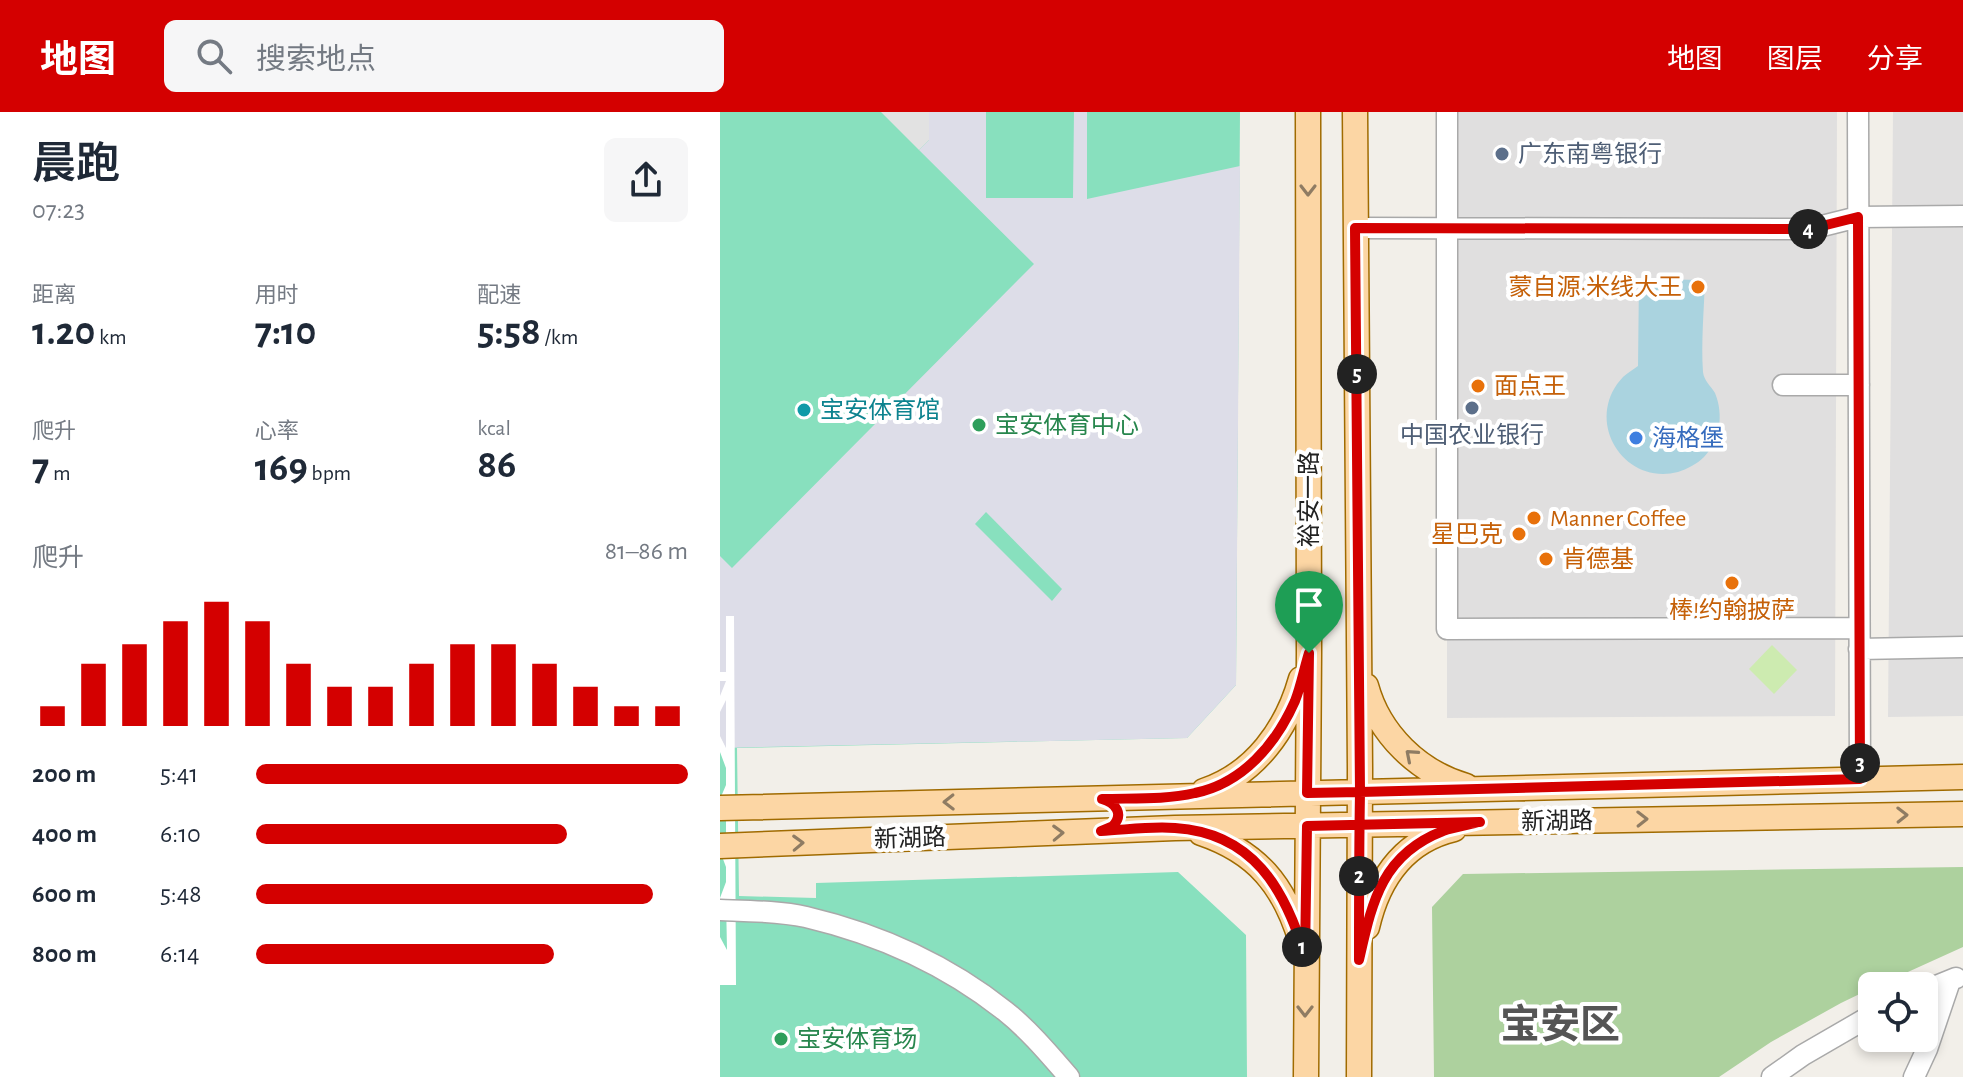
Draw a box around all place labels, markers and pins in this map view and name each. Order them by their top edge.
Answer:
place label: 广东南粤银行 [1518,141,1662,167]
marker: 广东南粤银行 [1493,145,1511,163]
pin: 4 [1788,209,1828,249]
place label: 蒙自源·米线大王 [1509,274,1682,300]
marker: 蒙自源·米线大王 [1689,278,1707,296]
pin: 5 [1337,354,1377,394]
place label: 面点王 [1494,373,1566,399]
marker: 面点王 [1469,377,1487,395]
place label: 宝安体育馆 [820,397,940,423]
marker: 中国农业银行 [1463,399,1481,417]
marker: 宝安体育馆 [795,401,813,419]
place label: 宝安体育中心 [995,412,1139,438]
marker: 宝安体育中心 [970,416,988,434]
place label: 中国农业银行 [1400,422,1544,448]
place label: 海格堡 [1652,425,1724,451]
marker: 海格堡 [1627,429,1645,447]
place label: Manner Coffee [1550,507,1686,531]
marker: Manner Coffee [1525,509,1543,527]
place label: 星巴克 [1431,521,1503,547]
marker: 星巴克 [1510,525,1528,543]
place label: 肯德基 [1562,546,1634,572]
marker: 肯德基 [1537,550,1555,568]
pin [1275,571,1343,653]
marker: 棒!约翰披萨 [1723,574,1741,592]
place label: 棒!约翰披萨 [1669,597,1795,623]
pin: 3 [1840,743,1880,783]
pin: 2 [1339,856,1379,896]
pin: 1 [1282,927,1322,967]
place label: 宝安体育场 [797,1026,917,1052]
marker: 宝安体育场 [772,1030,790,1048]

